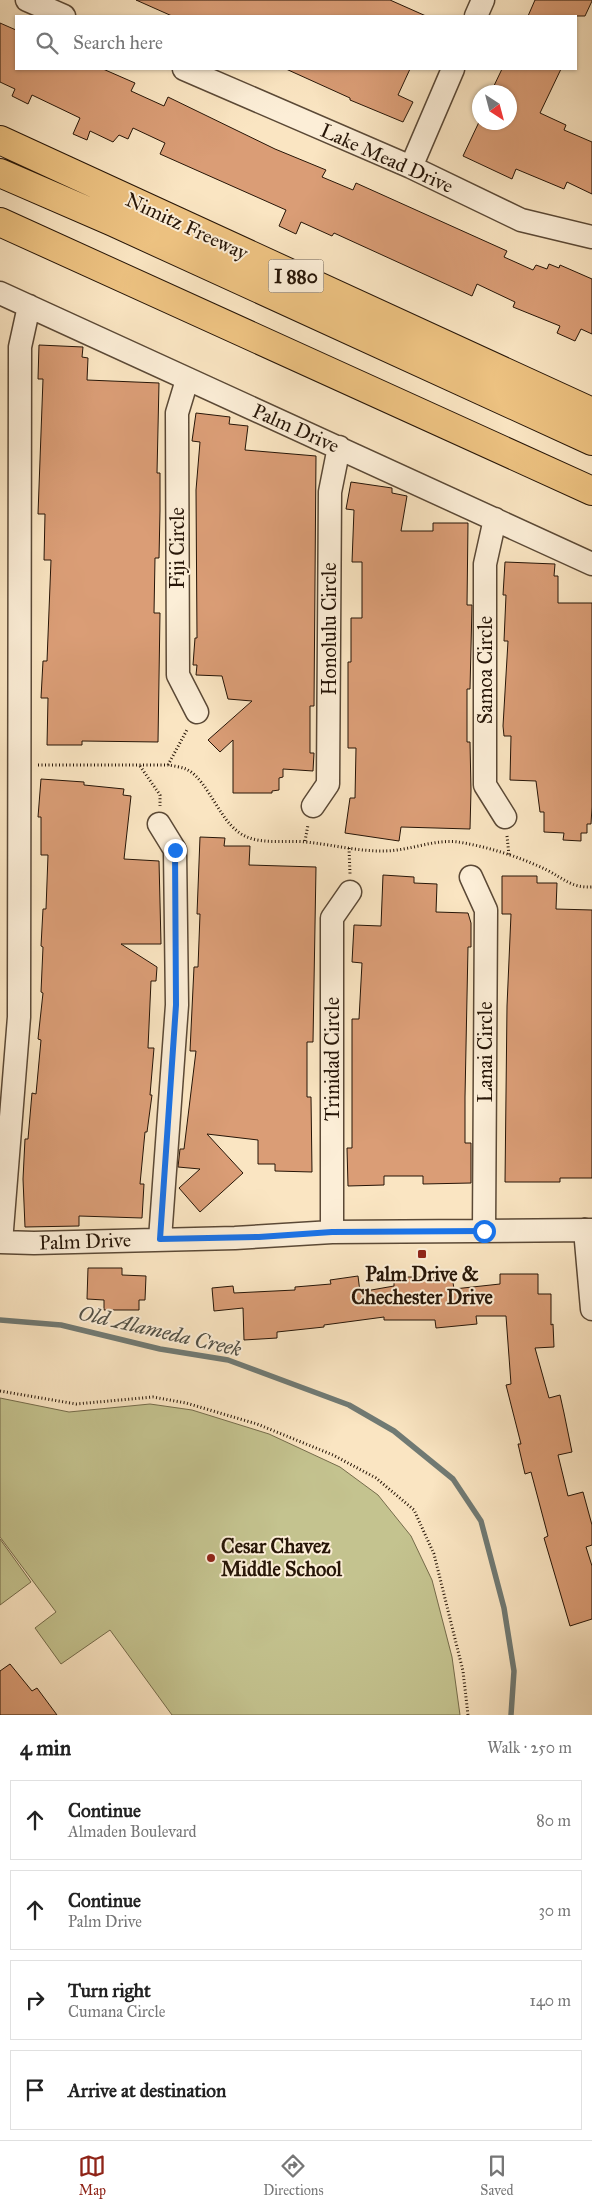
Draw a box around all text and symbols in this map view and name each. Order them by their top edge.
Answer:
search box [15,15,577,70]
icon: search [33,29,61,57]
text: Search here [73,31,163,54]
north arrow [472,85,517,130]
street label: Lake Mead Drive [317,118,457,198]
street label: Nimitz Freeway [122,187,253,265]
road number: I 880 [268,260,324,292]
street label: Palm Drive [249,398,343,458]
street label: Fiji Circle [165,507,189,589]
street label: Honolulu Circle [317,562,341,696]
street label: Samoa Circle [473,616,497,724]
route end [164,839,187,862]
street label: Trinidad Circle [320,997,344,1121]
street label: Lanai Circle [473,1002,497,1102]
route start [473,1220,496,1243]
street label: Palm Drive [38,1227,132,1255]
marker: Palm Drive & Chechester Drive [416,1248,428,1260]
place label: Palm Drive & Chechester Drive [351,1262,493,1309]
water label: Old Alameda Creek [76,1300,245,1363]
place label: Cesar Chavez Middle School [221,1534,342,1581]
marker: Cesar Chavez Middle School [205,1552,217,1564]
text: 4 min [20,1735,71,1761]
text: Walk · 250 m [487,1738,572,1757]
text: Continue [68,1799,141,1822]
icon: ahead [21,1806,49,1834]
text: 80 m [536,1811,571,1830]
text: Almaden Boulevard [68,1822,197,1841]
text: Continue [68,1889,141,1912]
icon: ahead [21,1896,49,1924]
text: 30 m [538,1901,571,1920]
text: Palm Drive [68,1912,142,1931]
text: Turn right [68,1979,151,2002]
icon: right [21,1986,49,2014]
text: 140 m [530,1991,571,2010]
text: Cumana Circle [68,2002,165,2021]
icon: arrive [21,2076,49,2104]
text: Arrive at destination [68,2079,226,2102]
tab: Map [78,2152,106,2199]
tab: Directions [263,2152,324,2199]
tab: Saved [480,2152,514,2199]

